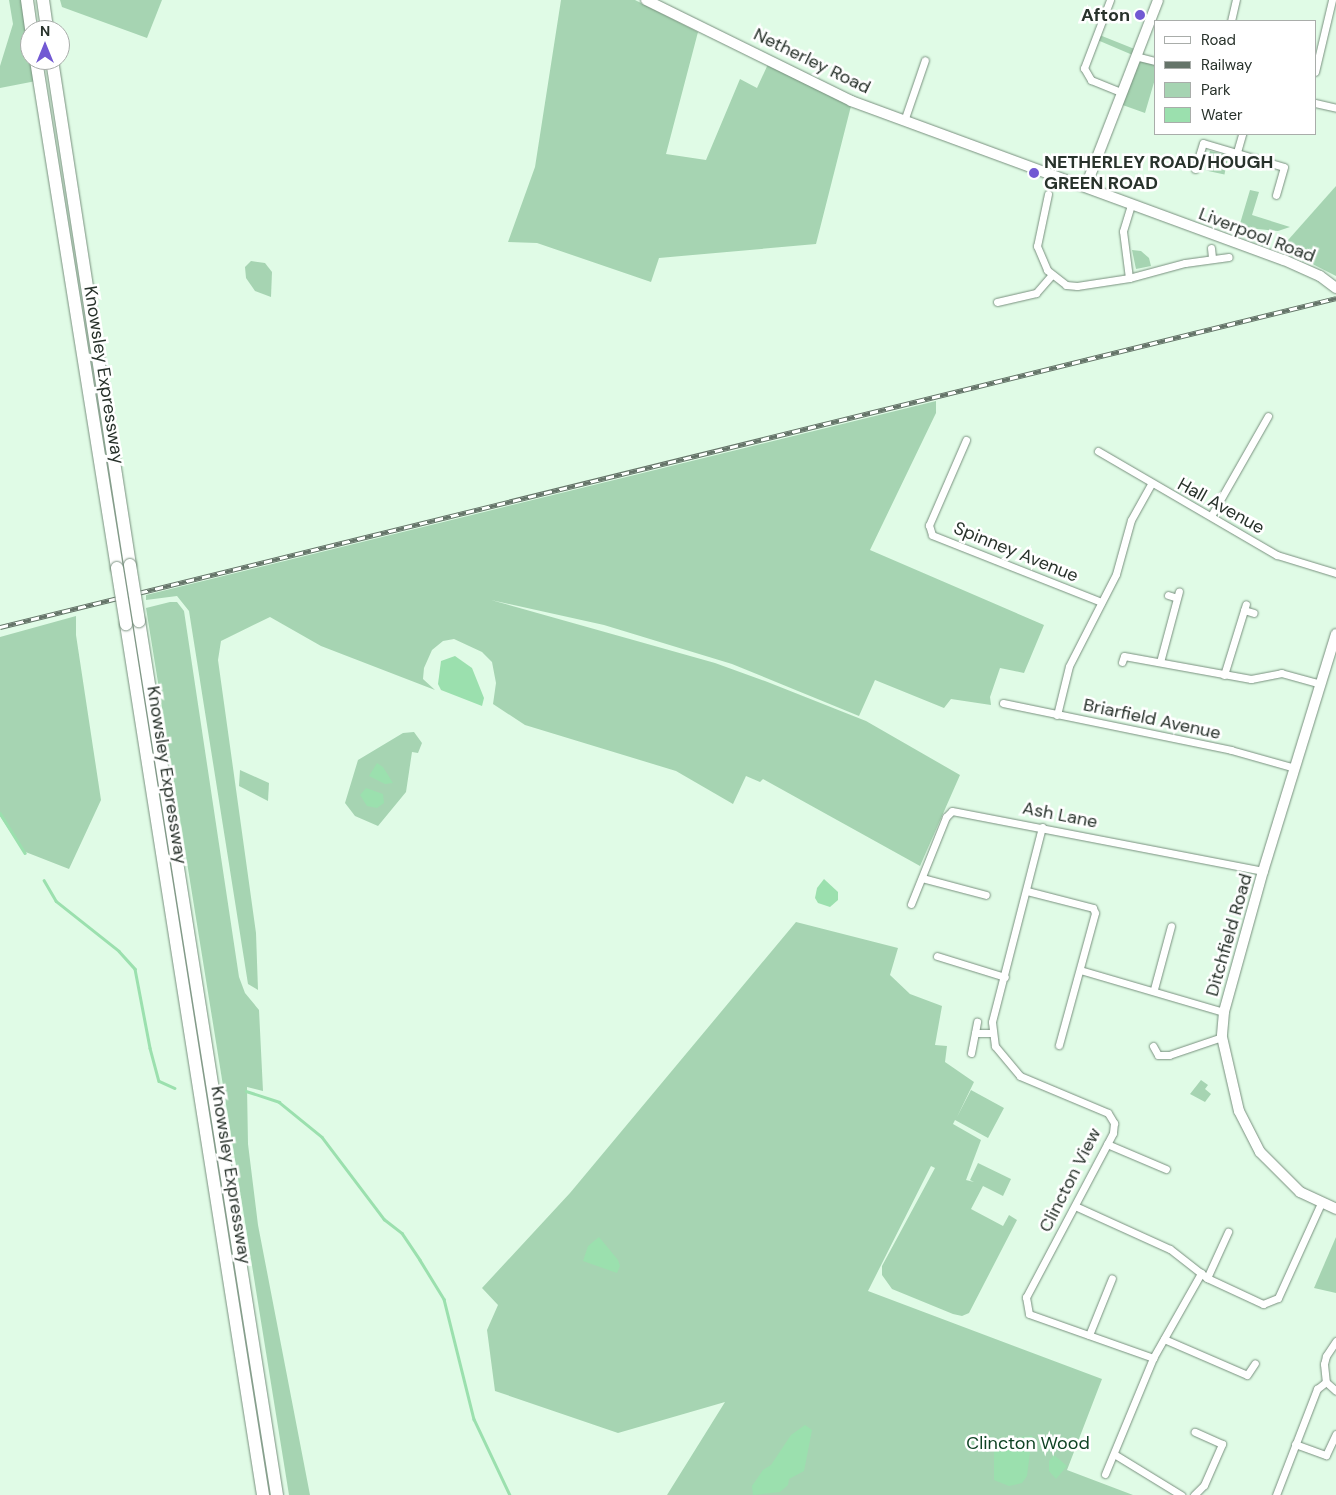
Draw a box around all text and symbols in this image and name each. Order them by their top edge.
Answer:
place label: Afton [1081,4,1130,26]
marker: Afton [1134,9,1146,21]
north arrow [20,20,70,70]
legend [1154,20,1316,135]
text: N [40,22,50,40]
street label: Netherley Road [750,23,874,99]
text: Road [1201,30,1236,50]
text: Railway [1201,55,1252,75]
text: Park [1201,80,1231,100]
text: Water [1201,105,1242,125]
place label: NETHERLEY ROAD/HOUGH GREEN ROAD [1044,152,1273,194]
marker: NETHERLEY ROAD/HOUGH GREEN ROAD [1028,167,1040,179]
street label: Liverpool Road [1196,203,1318,267]
street label: Knowsley Expressway [79,284,129,466]
street label: Hall Avenue [1174,473,1268,539]
street label: Spinney Avenue [951,517,1081,587]
street label: Knowsley Expressway [142,684,192,866]
street label: Briarfield Avenue [1081,694,1223,744]
street label: Ash Lane [1021,797,1099,833]
street label: Ditchfield Road [1201,871,1257,999]
street label: Knowsley Expressway [206,1084,256,1266]
street label: Clincton View [1034,1124,1106,1236]
park label: Clincton Wood [966,1432,1090,1454]

